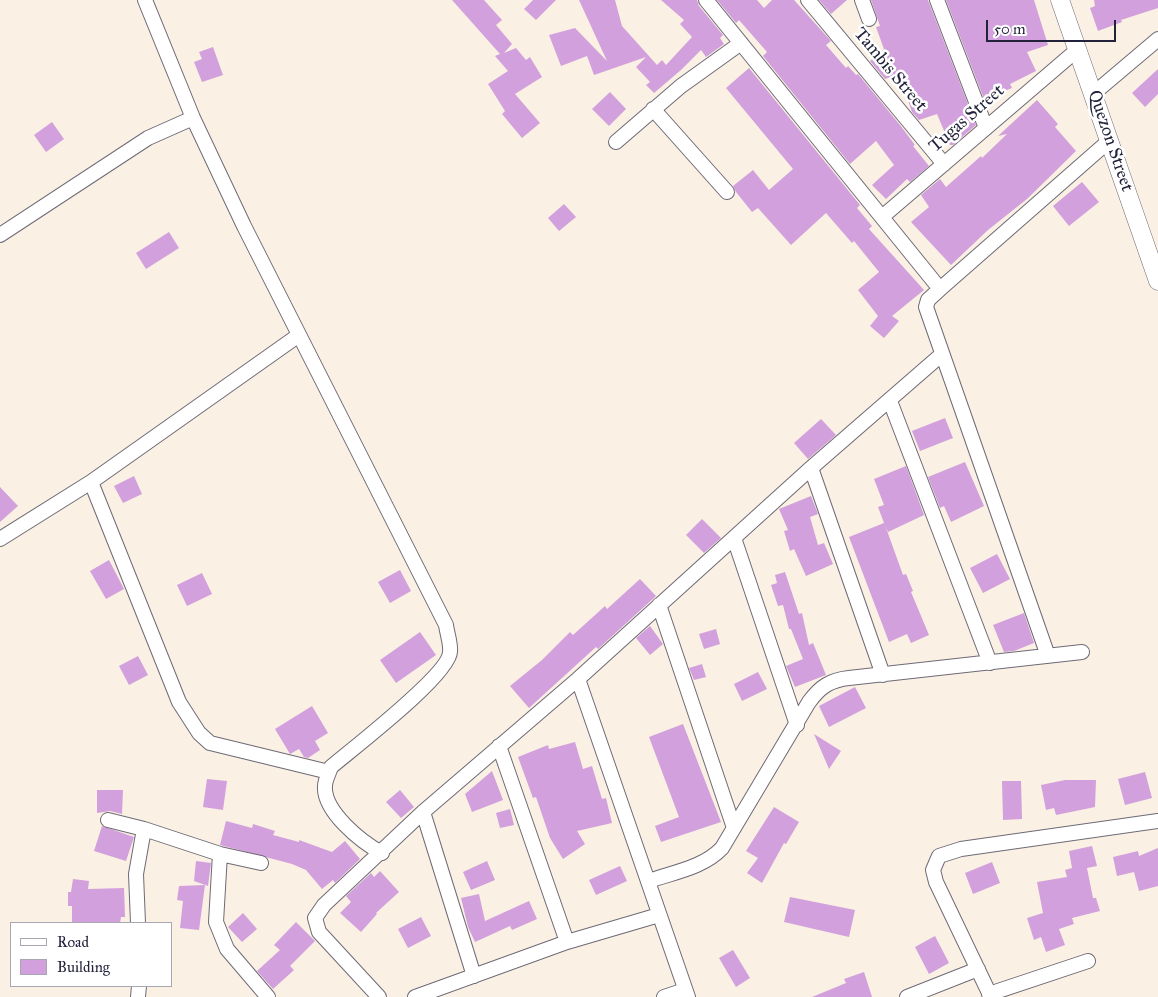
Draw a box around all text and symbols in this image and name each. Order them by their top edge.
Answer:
scale bar [988,10,1118,42]
text: 50 m [994,20,1026,38]
street label: Tambis Street [849,24,931,116]
street label: Tugas Street [925,80,1009,158]
street label: Quezon Street [1083,88,1137,194]
legend [10,922,172,987]
text: Road [57,933,89,951]
text: Building [57,958,110,976]

